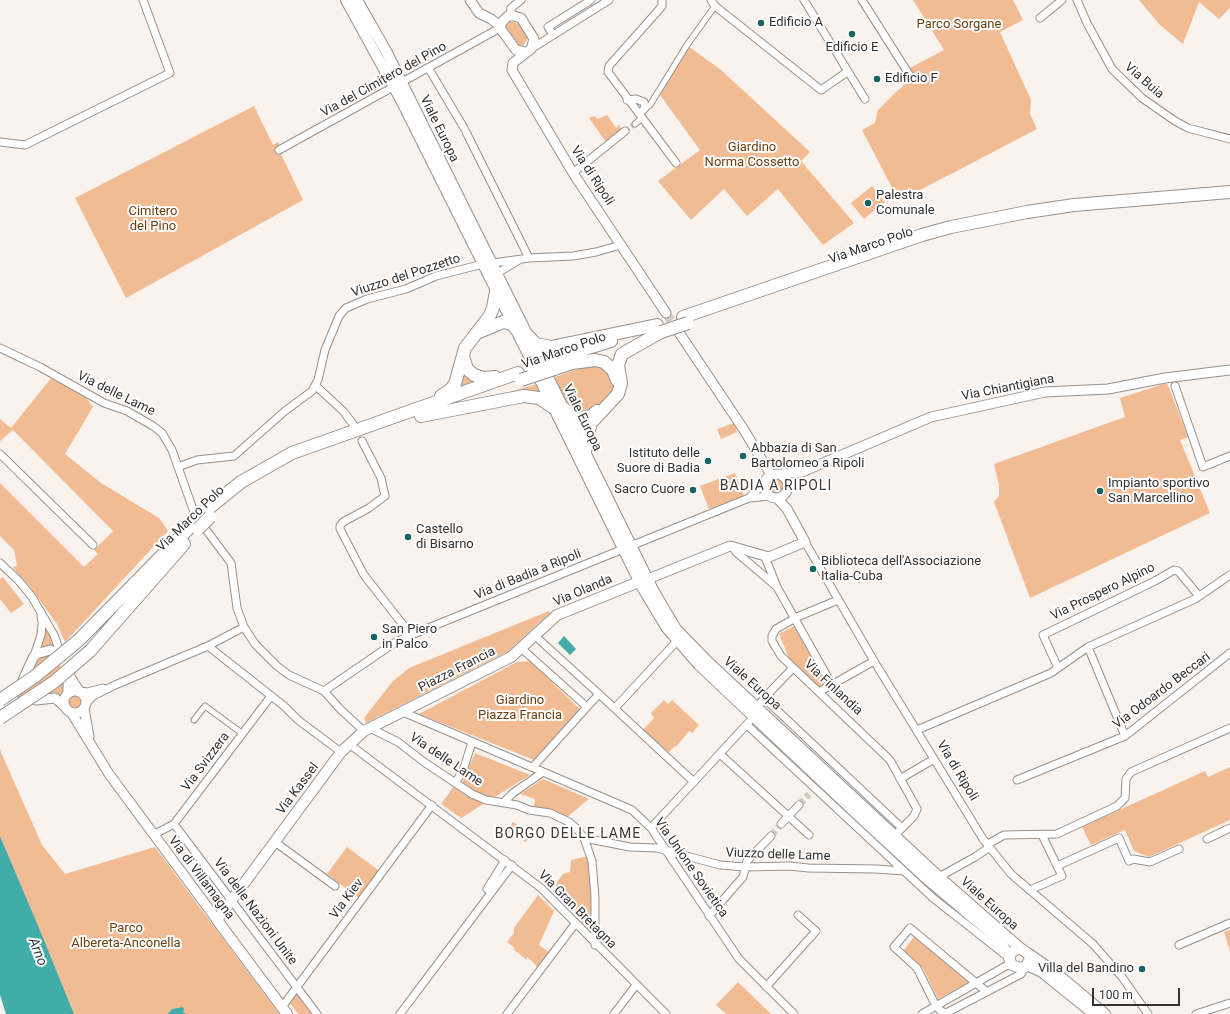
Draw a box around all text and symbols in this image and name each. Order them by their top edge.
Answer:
place label: Edificio A [769,15,823,31]
park label: Parco Sorgane [917,17,1001,33]
marker: Edificio A [756,18,766,28]
marker: Edificio E [847,29,857,39]
street label: Via del Cimitero del Pino [318,39,450,121]
place label: Edificio E [826,40,878,56]
street label: Via Buia [1121,60,1167,102]
place label: Edificio F [885,71,938,87]
marker: Edificio F [872,74,882,84]
street label: Viale Europa [416,93,462,165]
park label: Giardino Norma Cossetto [705,140,799,171]
street label: Via di Ripoli [567,143,617,209]
place label: Palestra Comunale [876,188,935,219]
marker: Palestra Comunale [863,198,873,208]
park label: Cimitero del Pino [128,204,178,235]
street label: Via Marco Polo [827,224,915,268]
street label: Viuzzo del Pozzetto [350,251,462,301]
street label: Via Marco Polo [520,329,608,373]
street label: Via delle Lame [74,368,158,420]
street label: Via Chiantigiana [960,371,1056,405]
street label: Viale Europa [559,382,605,454]
place label: Abbazia di San Bartolomeo a Ripoli [751,441,864,472]
place label: Istituto delle Suore di Badia [617,446,700,477]
marker: Abbazia di San Bartolomeo a Ripoli [738,451,748,461]
marker: Istituto delle Suore di Badia [703,456,713,466]
place label: Impianto sportivo San Marcellino [1108,476,1210,507]
district label: BADIA A RIPOLI [720,478,832,494]
place label: Sacro Cuore [614,482,685,498]
street label: Via Marco Polo [154,483,228,555]
marker: Sacro Cuore [688,485,698,495]
marker: Impianto sportivo San Marcellino [1095,486,1105,496]
place label: Castello di Bisarno [416,522,474,553]
marker: Castello di Bisarno [403,532,413,542]
street label: Via di Badia a Ripoli [472,546,584,604]
place label: Biblioteca dell'Associazione Italia-Cuba [821,554,981,585]
street label: Via Prospero Alpino [1048,560,1158,624]
marker: Biblioteca dell'Associazione Italia-Cuba [808,564,818,574]
street label: Via Olanda [551,572,615,610]
place label: San Piero in Palco [382,622,437,653]
marker: San Piero in Palco [369,632,379,642]
street label: Piazza Francia [416,644,498,696]
street label: Via Odoardo Beccari [1110,649,1214,733]
street label: Viale Europa [720,654,784,714]
street label: Via Finlandia [801,657,865,719]
park label: Giardino Piazza Francia [478,693,562,724]
street label: Via Svizzera [179,729,233,795]
street label: Via delle Lame [407,730,485,790]
street label: Via di Ripoli [933,738,981,804]
street label: Via Kassel [274,760,322,818]
street label: Via Unione Sovietica [651,815,731,921]
district label: BORGO DELLE LAME [495,826,641,842]
street label: Via di Villamagna [165,833,237,923]
street label: Viuzzo delle Lame [725,845,831,865]
street label: Via delle Nazioni Unite [210,856,300,968]
street label: Via Gran Bretagna [535,868,619,952]
street label: Viale Europa [957,874,1021,934]
street label: Via Kiev [327,876,367,922]
park label: Parco Albereta-Anconella [71,921,181,952]
water label: Arno [24,936,50,968]
place label: Villa del Bandino [1038,961,1134,977]
marker: Villa del Bandino [1137,964,1147,974]
scale bar [1094,980,1182,1006]
text: 100 m [1099,988,1133,1002]

